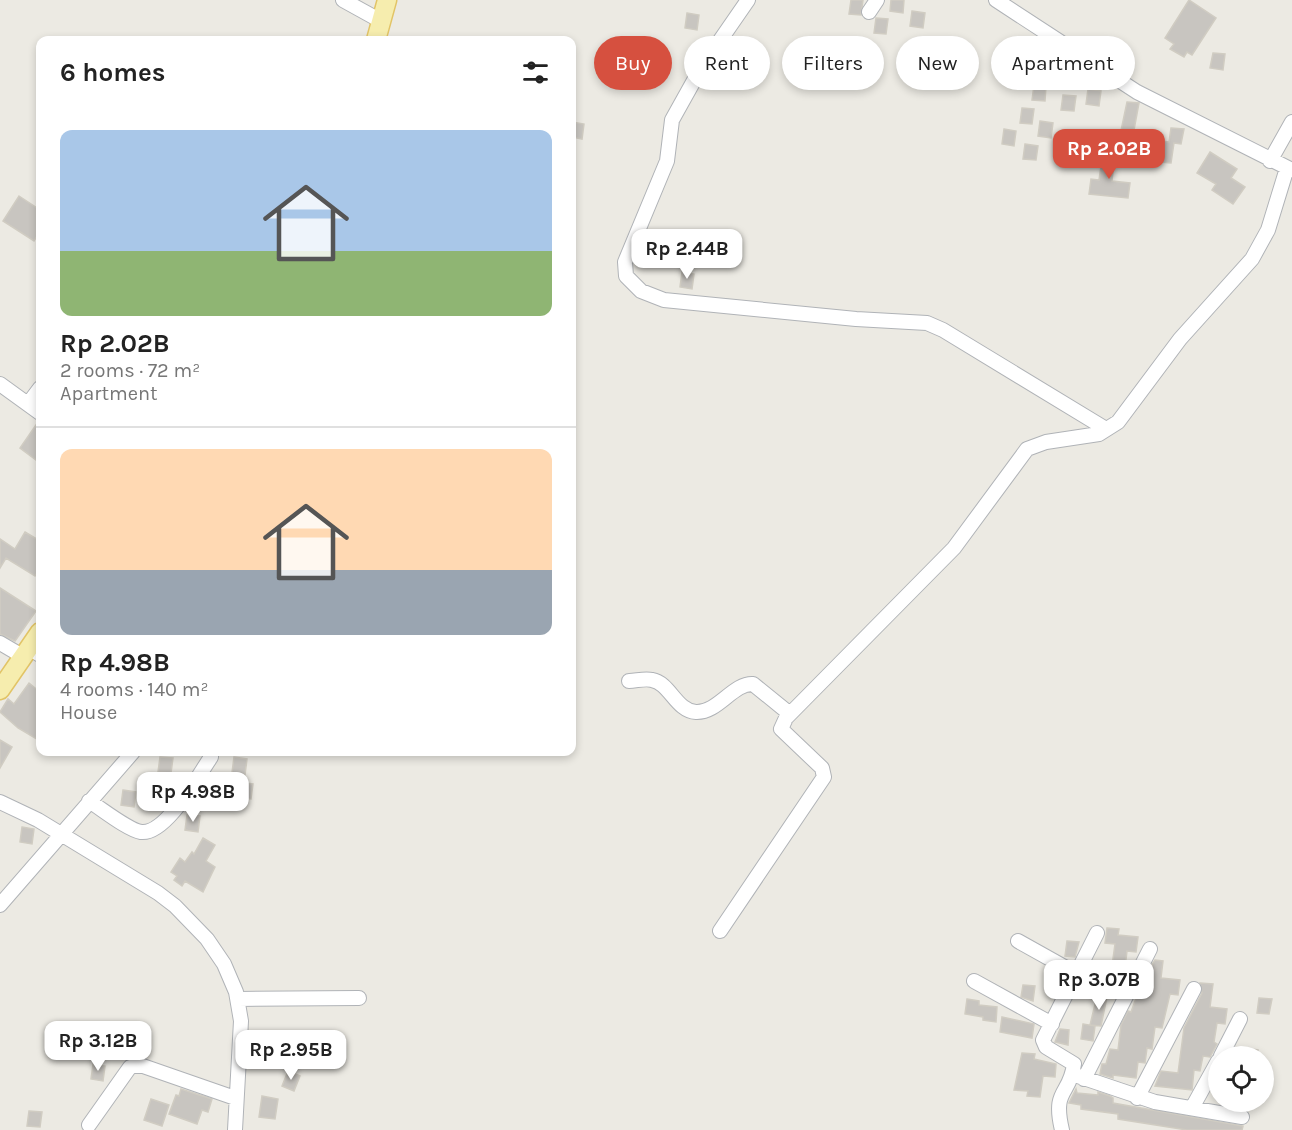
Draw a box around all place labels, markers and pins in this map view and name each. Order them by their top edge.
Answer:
pin: Rp 2.02B [1047,129,1171,180]
pin: Rp 2.44B [625,229,749,280]
pin: Rp 4.98B [131,772,255,823]
pin: Rp 3.07B [1037,960,1161,1011]
pin: Rp 3.12B [36,1021,160,1072]
pin: Rp 2.95B [229,1030,353,1081]

